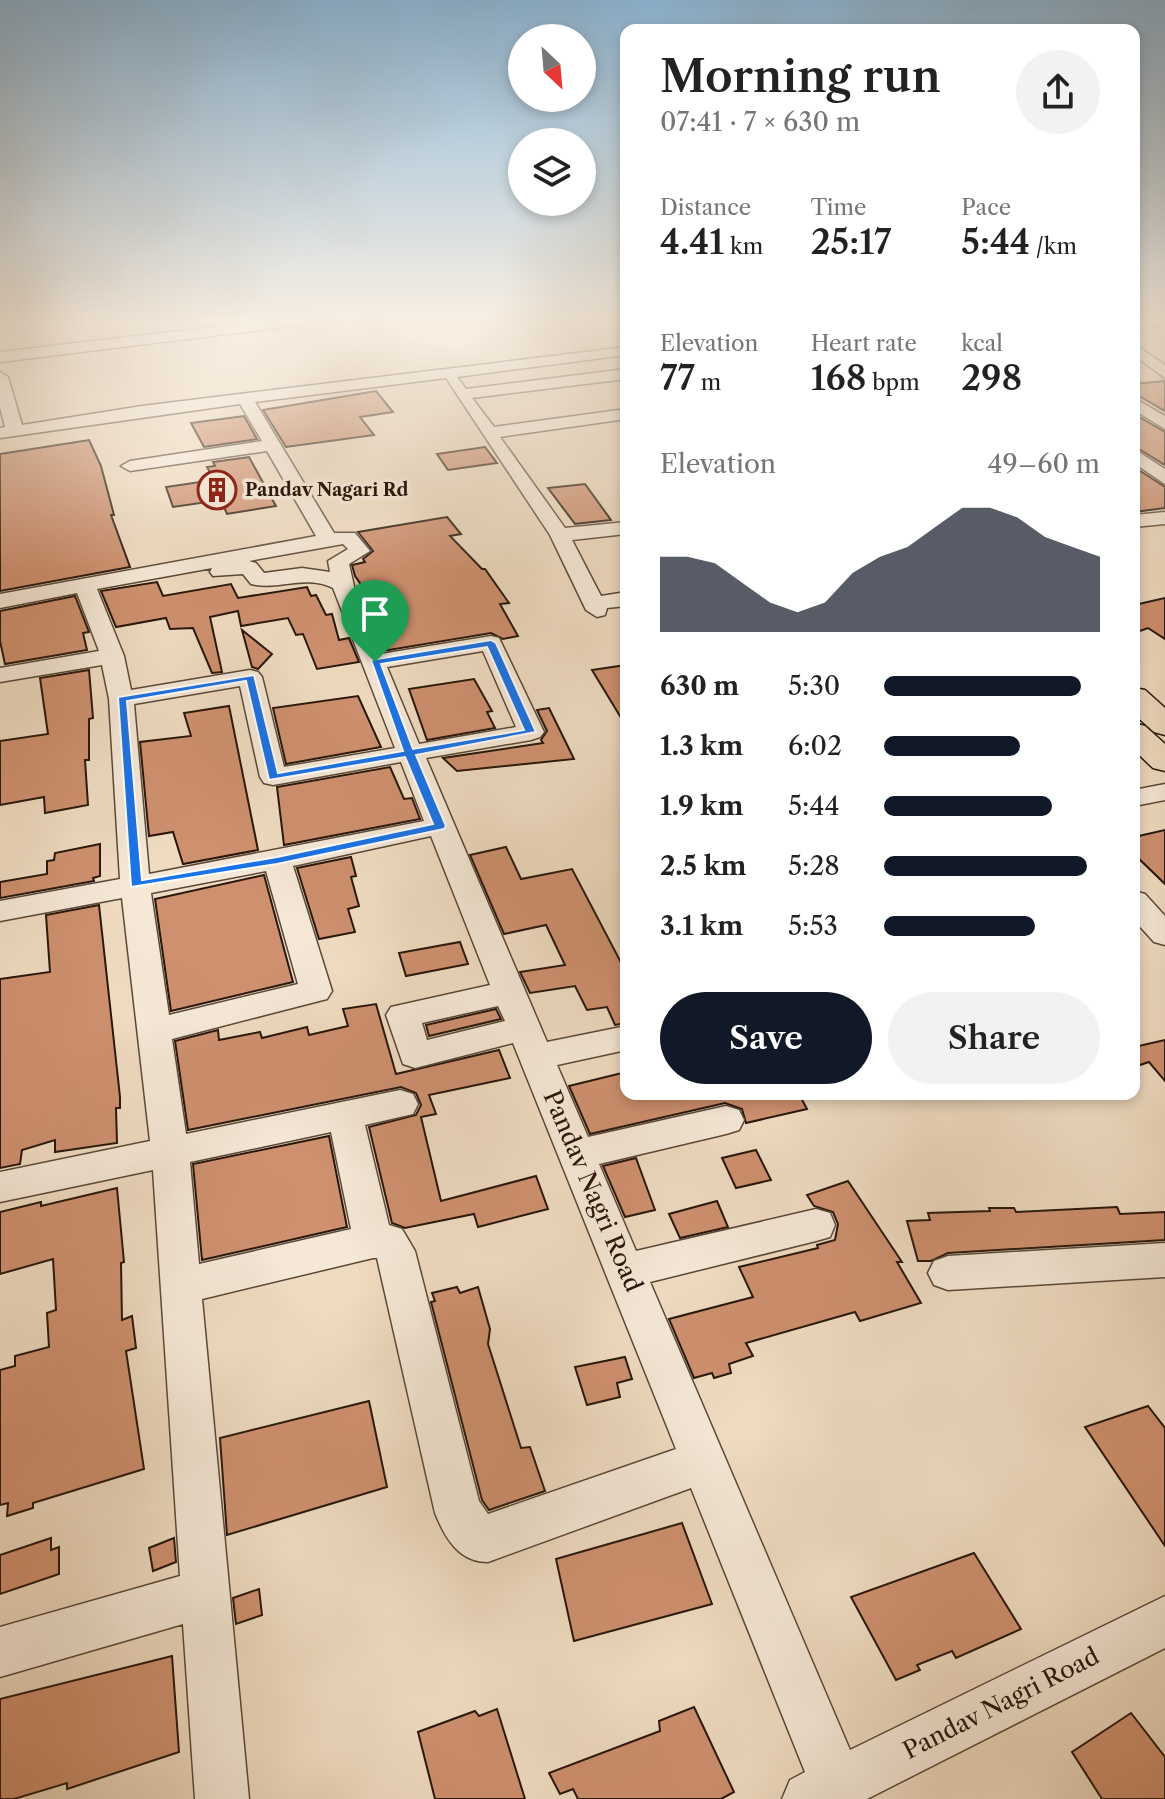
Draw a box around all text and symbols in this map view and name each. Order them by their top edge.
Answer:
north arrow [508,24,596,112]
map controls [508,24,596,216]
text: Morning run [660,49,941,103]
button: share [1016,50,1100,134]
text: 07:41 · 7 × 630 m [660,106,860,138]
button: layers [508,128,596,216]
text: Distance [660,194,751,221]
text: Time [811,194,866,221]
text: Pace [961,194,1011,221]
text: 4.41 [660,221,724,263]
text: 25:17 [811,221,892,263]
text: 5:44 [961,221,1030,263]
text: km [724,233,763,260]
text: /km [1030,233,1077,260]
text: Elevation [660,330,758,357]
text: Heart rate [811,330,917,357]
text: kcal [961,330,1003,357]
text: 77 [660,357,695,399]
text: 168 [811,357,866,399]
text: 298 [961,357,1022,399]
text: m [695,369,721,396]
text: bpm [866,369,920,396]
text: Elevation [660,448,776,480]
text: 49–60 m [988,448,1100,480]
building icon: Pandav Nagari Rd [196,469,238,511]
place label: Pandav Nagari Rd [245,479,409,501]
pin [341,580,409,662]
icon: arrive [353,592,397,636]
text: 630 m [660,670,739,702]
text: 5:30 [788,670,840,702]
text: 1.3 km [660,730,743,762]
text: 6:02 [788,730,842,762]
text: 1.9 km [660,790,743,822]
text: 5:44 [788,790,839,822]
text: 2.5 km [660,850,746,882]
text: 5:28 [788,850,840,882]
text: 3.1 km [660,910,743,942]
text: 5:53 [788,910,838,942]
button: Save [660,992,872,1084]
button: Share [888,992,1100,1084]
street label: Pandav Nagri Road [537,1086,649,1296]
street label: Pandav Nagri Road [898,1641,1104,1765]

